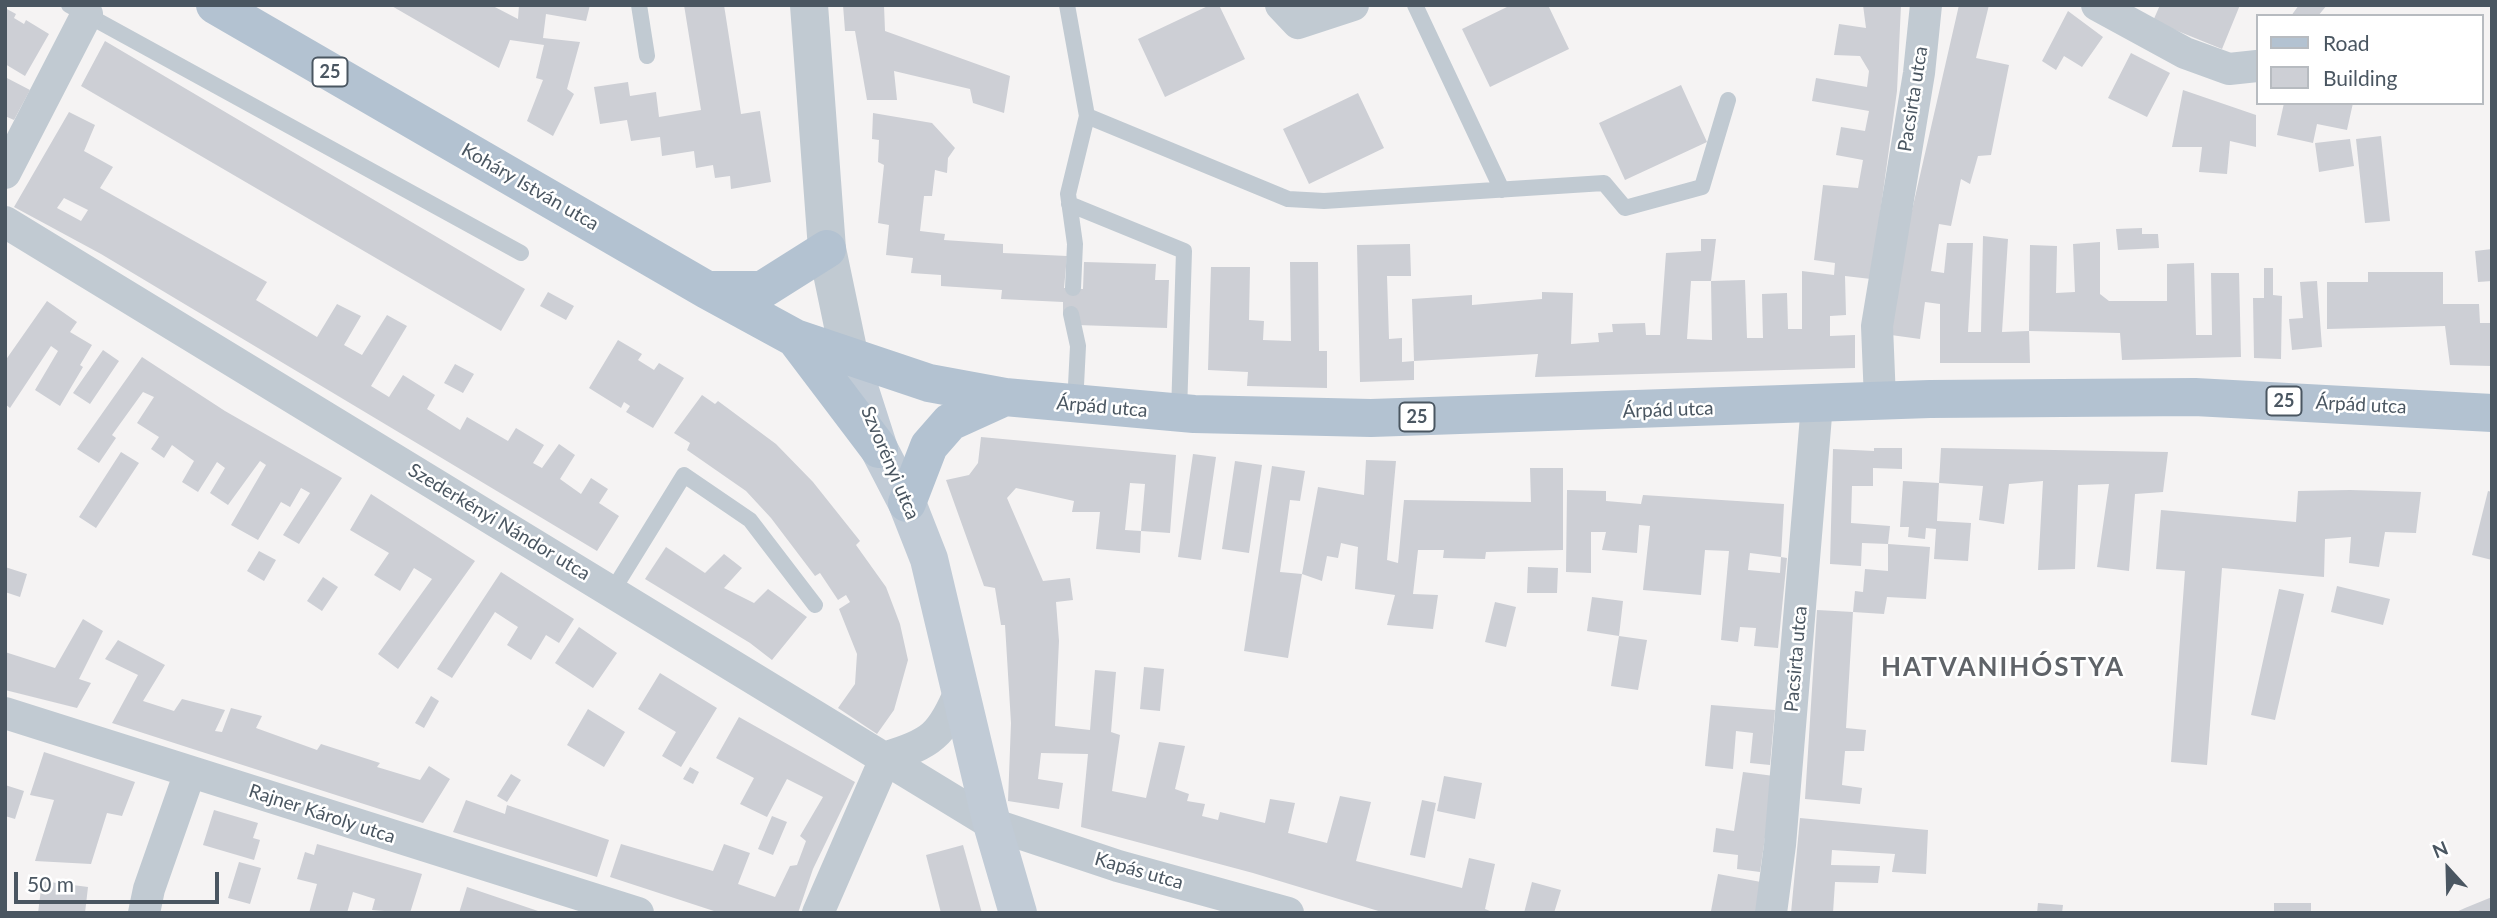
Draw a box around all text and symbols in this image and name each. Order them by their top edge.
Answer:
legend [2256,14,2483,105]
text: Road [2323,30,2370,55]
street label: Pacsirta utca [1893,45,1933,153]
road number: 25 [312,58,348,86]
text: Building [2323,65,2398,90]
street label: Koháry István utca [457,138,603,236]
road number: 25 [2266,386,2302,416]
street label: Árpád utca [2315,391,2407,419]
street label: Árpád utca [1056,392,1148,422]
street label: Árpád utca [1622,397,1714,423]
road number: 25 [1400,402,1434,432]
street label: Szvorényi utca [856,403,924,523]
street label: Szederkényi Nándor utca [404,459,594,585]
street label: Pacsirta utca [1780,605,1812,713]
district label: HATVANIHÓSTYA [1883,652,2123,684]
street label: Rajner Károly utca [246,780,398,848]
north arrow [2413,834,2483,904]
text: N [2429,836,2451,862]
street label: Kapás utca [1092,847,1186,895]
scale bar [18,858,222,902]
text: 50 m [27,871,74,896]

